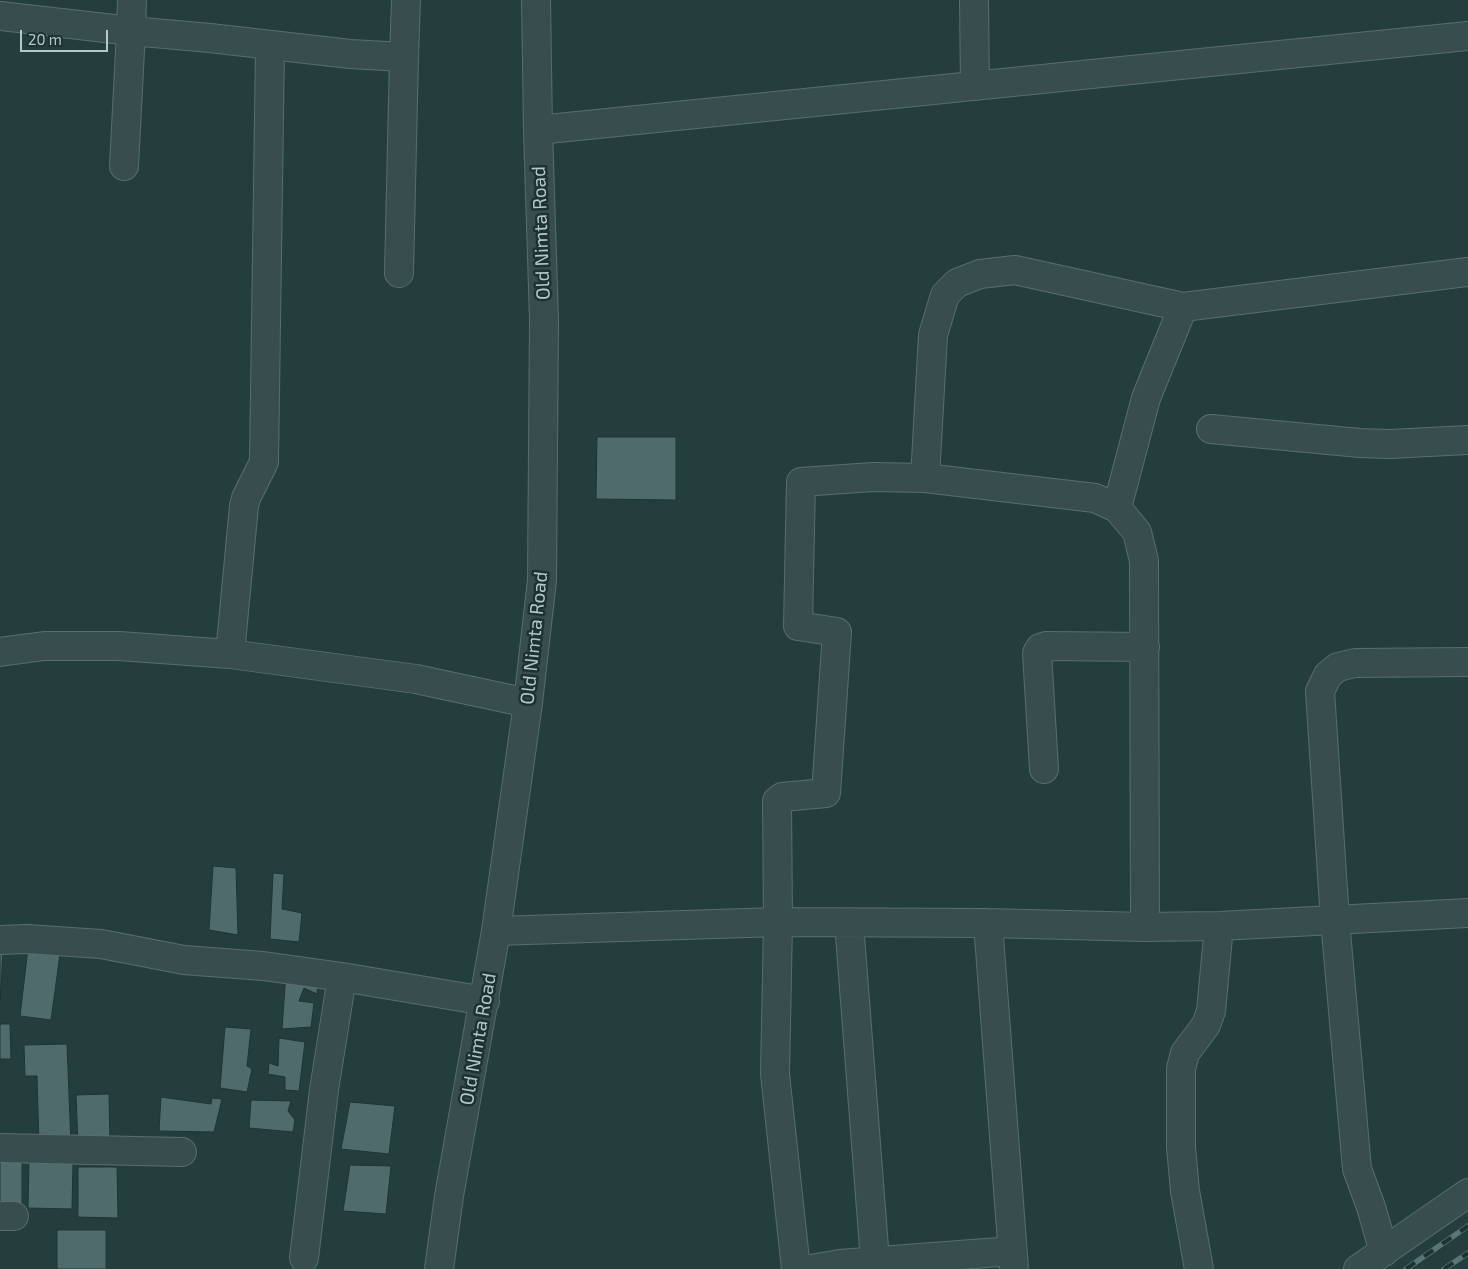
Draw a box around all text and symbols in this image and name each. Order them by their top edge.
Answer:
scale bar [22,20,110,52]
text: 20 m [28,30,62,48]
street label: Old Nimta Road [527,166,555,300]
street label: Old Nimta Road [516,570,552,706]
street label: Old Nimta Road [455,971,501,1107]

